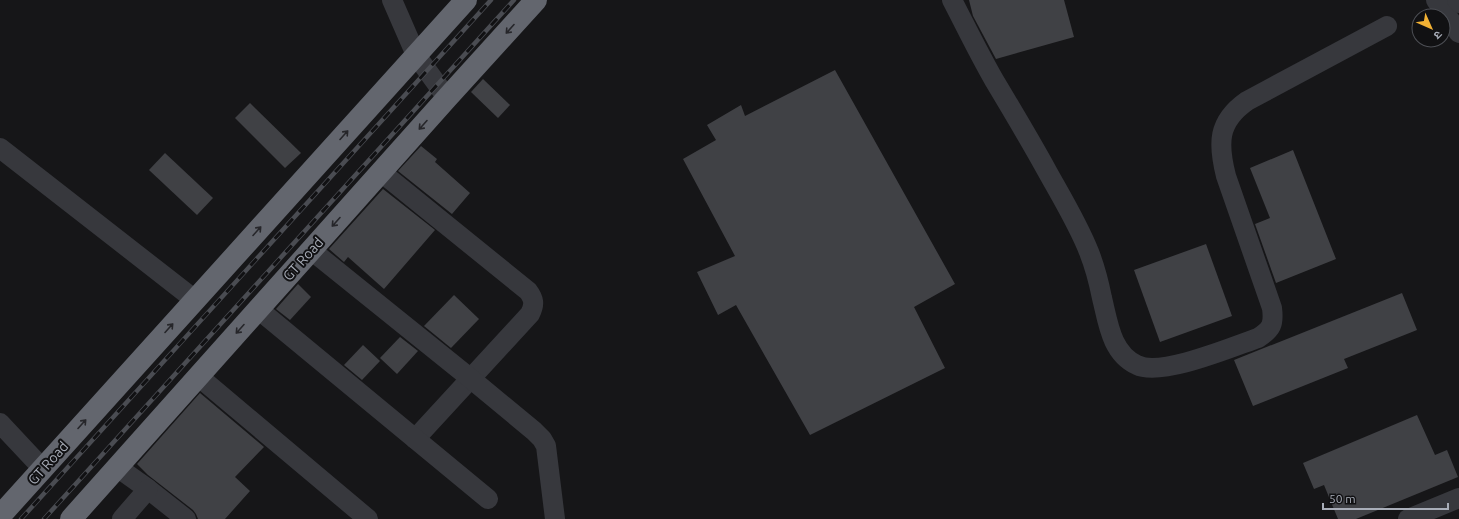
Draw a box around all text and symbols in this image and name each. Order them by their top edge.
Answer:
north arrow [1411,8,1451,48]
one-way arrow [505,24,515,34]
text: उ [1431,29,1445,42]
one-way arrow [418,120,427,130]
one-way arrow [339,130,348,140]
one-way arrow [331,217,341,227]
one-way arrow [252,226,261,237]
street label: GT Road [279,234,327,284]
one-way arrow [165,323,174,333]
one-way arrow [235,324,245,334]
one-way arrow [78,419,87,430]
street label: GT Road [24,438,72,488]
scale bar [1323,485,1448,511]
text: 50 m [1329,492,1356,505]

